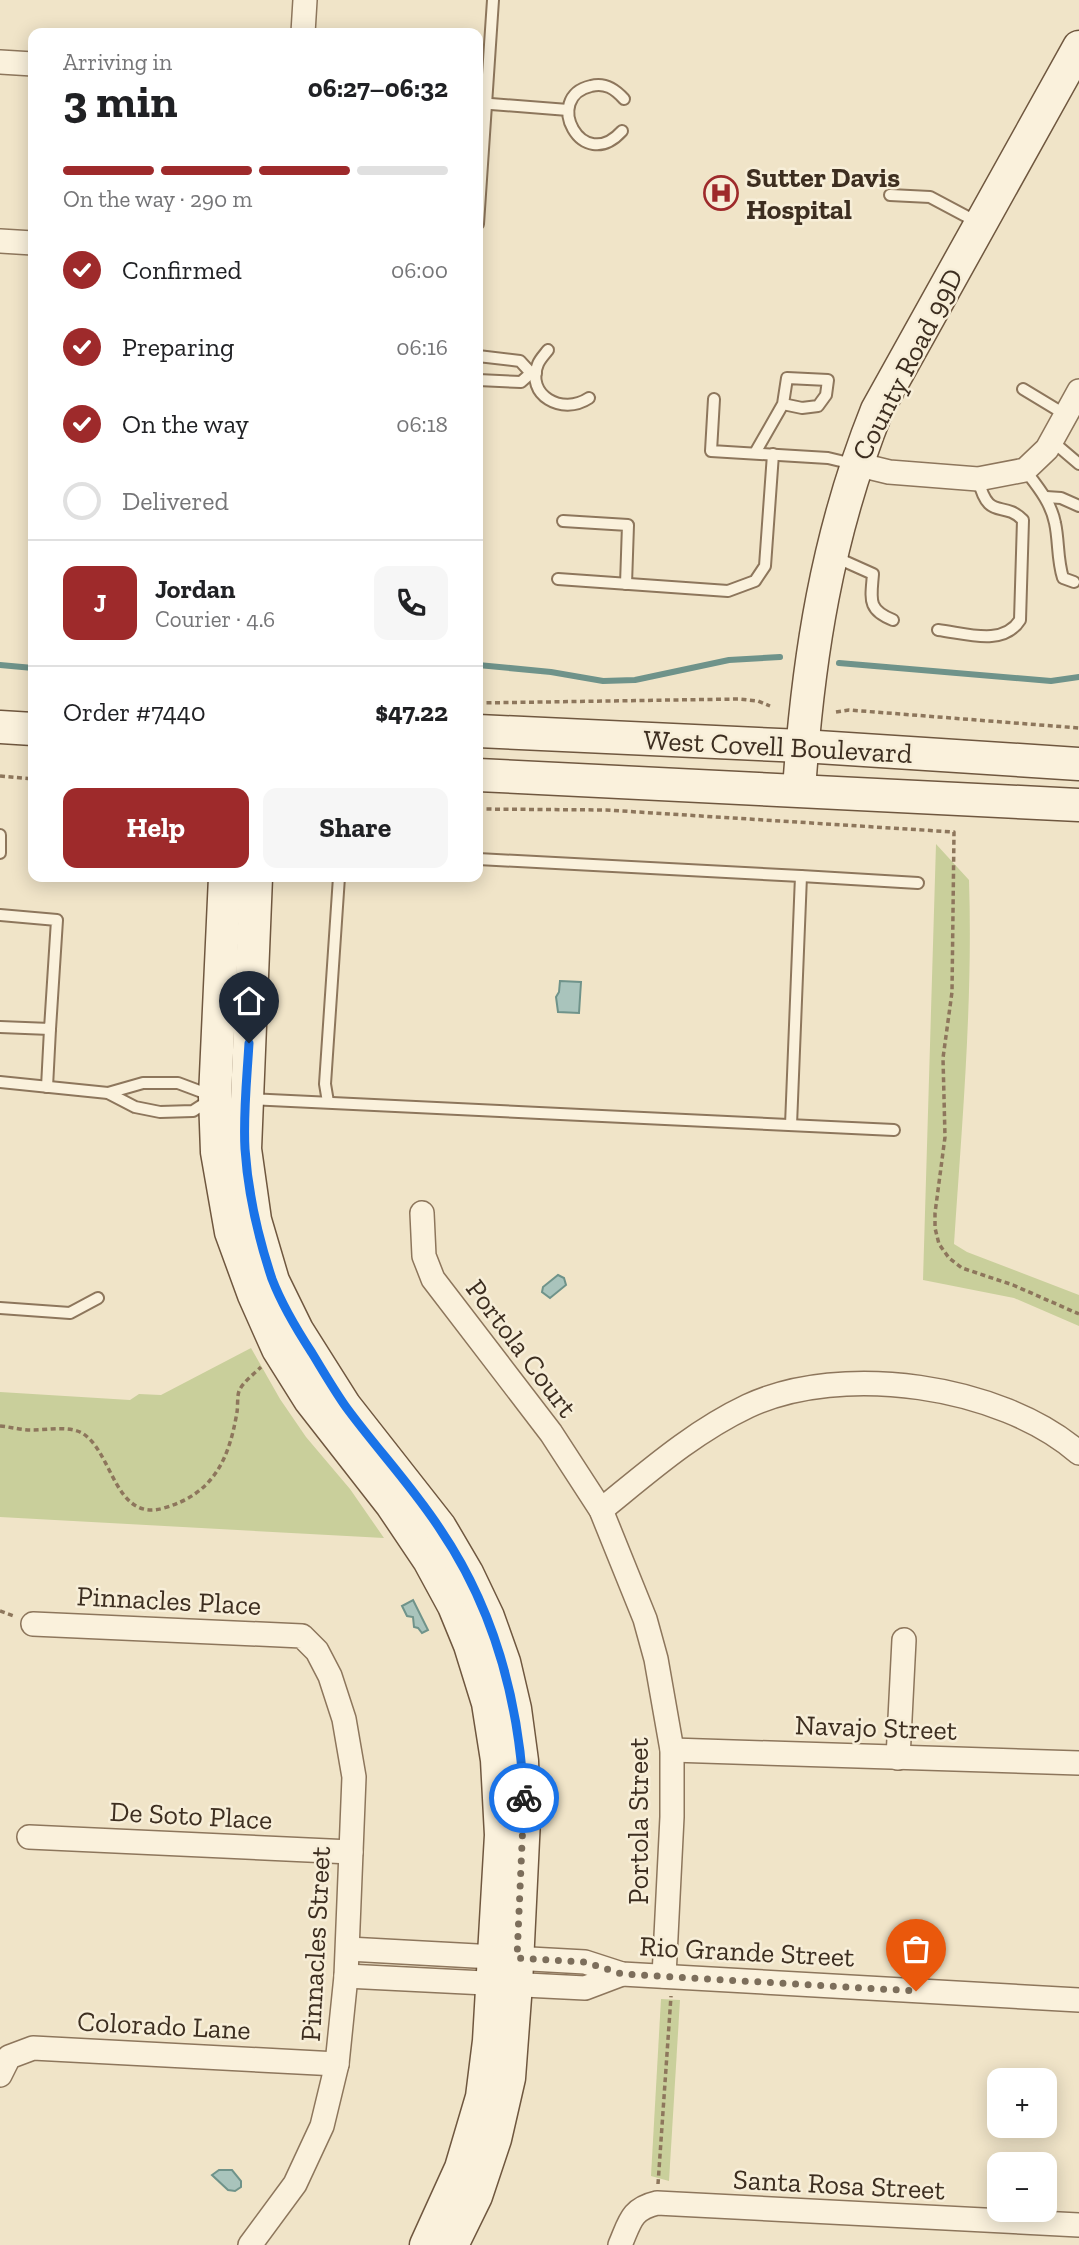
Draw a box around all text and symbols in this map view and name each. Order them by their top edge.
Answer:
text: Arriving in [63,48,172,76]
text: 06:27–06:32 [308,72,448,104]
text: 3 min [63,74,177,129]
place label: Sutter Davis Hospital [746,161,900,226]
hospital icon: Sutter Davis Hospital [702,174,740,212]
text: On the way · 290 m [63,185,252,213]
icon: check [63,251,101,289]
text: Confirmed [122,254,242,286]
text: 06:00 [391,256,448,284]
street label: County Road 99D [845,263,970,466]
icon: check [63,328,101,366]
text: Preparing [122,331,234,363]
text: 06:16 [396,333,448,361]
icon: check [63,405,101,443]
text: On the way [122,408,249,440]
text: 06:18 [396,410,448,438]
text: Delivered [122,485,229,517]
button: phone [374,566,448,640]
text: Jordan [155,573,235,605]
text: J [94,587,106,619]
text: Courier · 4.6 [155,605,275,633]
text: Order #7440 [63,696,206,728]
text: $47.22 [375,696,448,728]
street label: West Covell Boulevard [643,723,913,770]
button: Help [63,788,249,868]
button: Share [263,788,448,868]
pin [219,971,279,1043]
icon: home [230,982,268,1020]
street label: Portola Court [459,1273,584,1424]
street label: Pinnacles Place [76,1579,262,1622]
street label: Navajo Street [794,1708,958,1747]
street label: Portola Street [622,1737,655,1905]
courier [489,1763,559,1833]
icon: bike [505,1779,543,1817]
street label: De Soto Place [109,1795,273,1836]
street label: Pinnacles Street [294,1845,337,2042]
pin [886,1919,946,1991]
street label: Rio Grande Street [639,1929,856,1974]
icon: bag [897,1930,935,1968]
street label: Colorado Lane [76,2004,252,2047]
map controls [987,2068,1057,2222]
button: + [987,2068,1057,2138]
button: − [987,2152,1057,2222]
street label: Santa Rosa Street [732,2162,946,2207]

